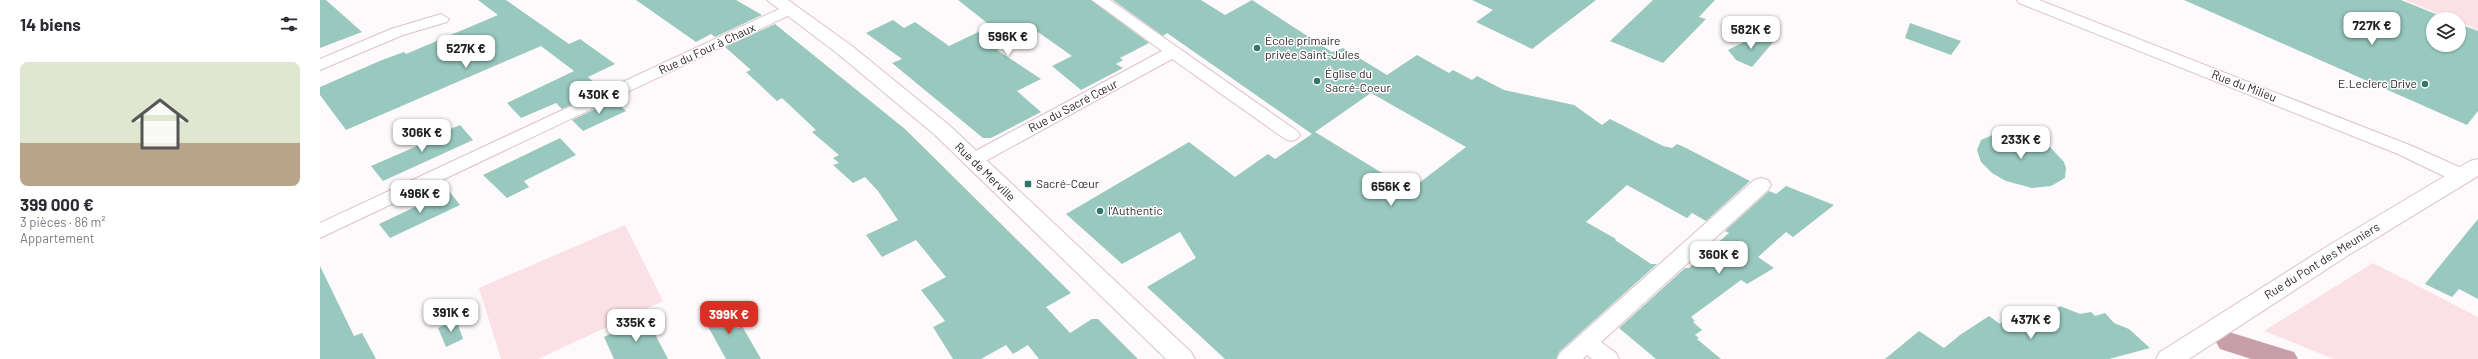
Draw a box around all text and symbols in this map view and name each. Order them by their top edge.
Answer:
pin: 727K € [2339,12,2405,46]
map controls [2426,12,2466,52]
button: layers [2426,12,2466,52]
icon: filters [278,13,300,35]
text: 14 biens [20,14,81,34]
pin: 582K € [1718,16,1784,50]
text: 727K € [2352,17,2392,33]
street label: Rue du Four à Chaux [656,20,757,77]
text: 582K € [1731,21,1771,37]
pin: 596K € [975,23,1041,57]
text: 596K € [988,28,1028,44]
place label: École primaire privée Saint-Jules [1265,33,1360,61]
pin: 527K € [433,35,499,69]
text: 527K € [446,40,486,56]
marker: École primaire privée Saint-Jules [1252,43,1262,53]
place label: Église du Sacré-Coeur [1325,66,1391,94]
street label: Rue du Milieu [2210,66,2279,104]
street label: Rue du Sacré Cœur [1026,75,1120,134]
marker: Église du Sacré-Coeur [1312,76,1322,86]
place label: E.Leclerc Drive [2338,76,2417,90]
marker: E.Leclerc Drive [2420,79,2430,89]
pin: 430K € [566,81,632,115]
text: 430K € [578,86,620,102]
icon: home [124,88,196,160]
pin: 306K € [389,119,455,153]
text: 306K € [402,124,442,140]
pin: 233K € [1988,126,2054,160]
text: 233K € [2001,131,2041,147]
street label: Rue de Merville [953,139,1019,204]
pin: 656K € [1358,173,1424,207]
place label: Sacré-Cœur [1036,176,1100,190]
text: 656K € [1371,178,1411,194]
marker: Sacré-Cœur [1023,179,1033,189]
pin: 496K € [387,180,453,214]
text: 496K € [400,185,440,201]
text: 399 000 € [20,194,94,214]
place label: l’Authentic [1108,203,1163,217]
marker: l’Authentic [1095,206,1105,216]
text: 3 pièces · 86 m² [20,214,106,230]
street label: Rue du Pont des Meuniers [2261,219,2382,301]
text: Appartement [20,230,95,246]
pin: 360K € [1686,241,1752,275]
text: 360K € [1699,246,1739,262]
pin: 391K € [418,299,484,333]
pin: 399K € [696,301,762,335]
text: 391K € [432,304,470,320]
text: 399K € [709,306,749,322]
pin: 437K € [1998,306,2064,340]
pin: 335K € [603,309,669,343]
text: 437K € [2011,311,2051,327]
text: 335K € [616,314,656,330]

